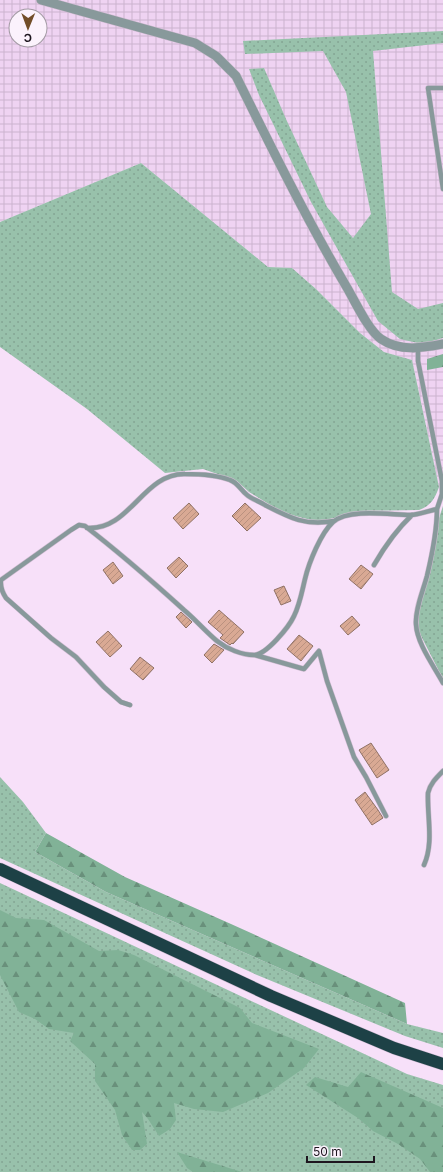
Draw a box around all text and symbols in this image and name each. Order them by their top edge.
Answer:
north arrow [8,8,48,48]
text: С [24,31,32,45]
scale bar [307,1138,374,1164]
text: 50 m [313,1144,342,1159]

